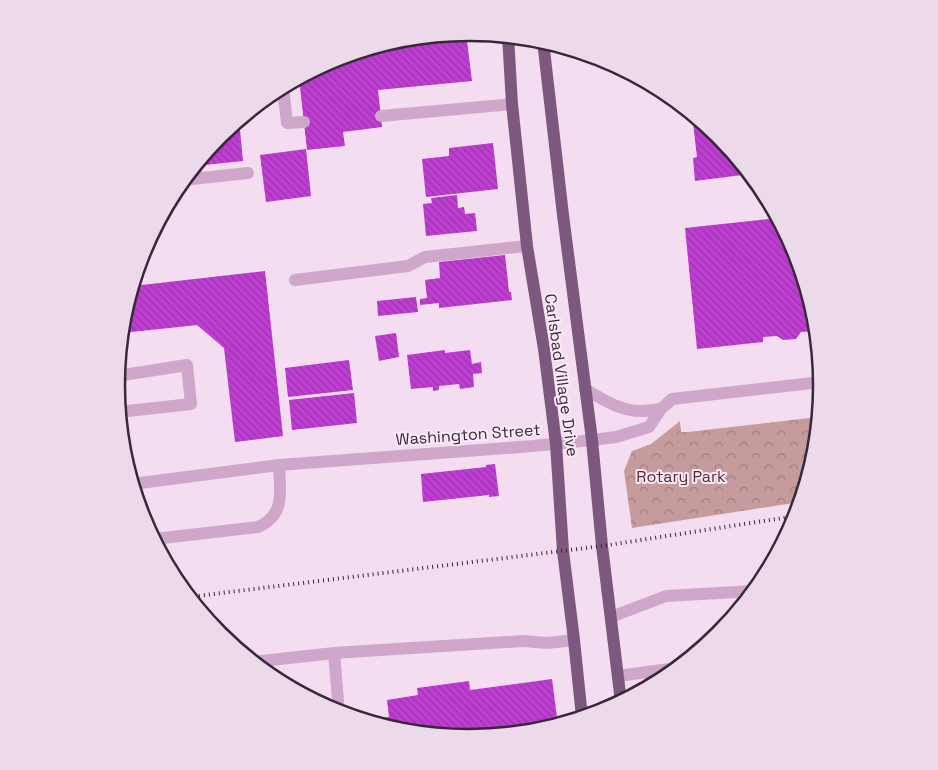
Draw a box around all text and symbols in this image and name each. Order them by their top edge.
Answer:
street label: Carlsbad Village Drive [540,292,583,458]
street label: Washington Street [395,419,541,450]
park label: Rotary Park [636,466,726,487]

